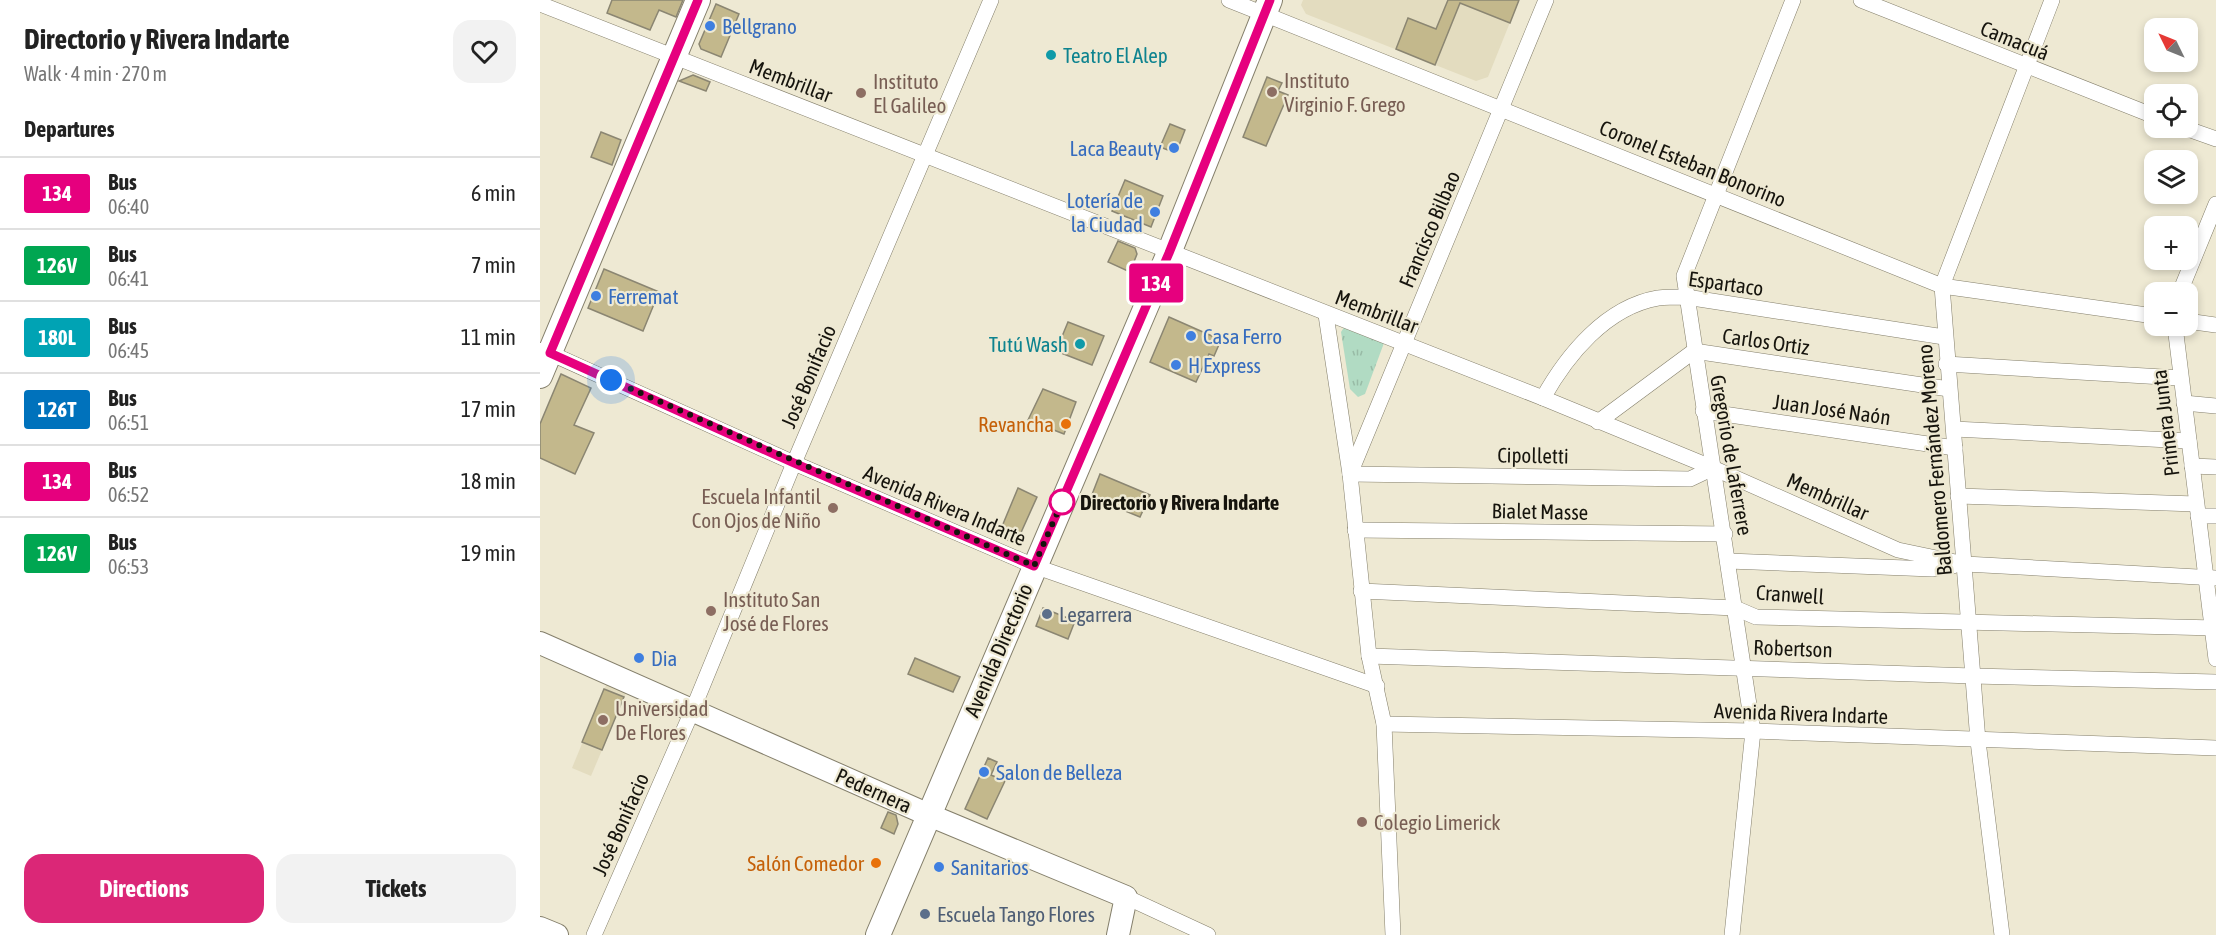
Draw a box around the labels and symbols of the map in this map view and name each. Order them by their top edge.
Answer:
place label: Bellgrano [722,14,797,38]
street label: Camacuá [1977,15,2053,65]
north arrow [2144,18,2198,72]
marker: Bellgrano [703,19,717,33]
place label: Teatro El Alep [1063,43,1168,67]
marker: Teatro El Alep [1044,48,1058,62]
street label: Membrillar [746,53,837,107]
place label: Instituto Virginio F. Grego [1284,68,1406,116]
place label: Instituto El Galileo [873,69,946,117]
marker: Instituto Virginio F. Grego [1265,85,1279,99]
marker: Instituto El Galileo [854,86,868,100]
street label: Coronel Esteban Bonorino [1596,115,1790,211]
place label: Laca Beauty [1070,136,1162,160]
marker: Laca Beauty [1167,141,1181,155]
street label: Francisco Bilbao [1394,167,1464,291]
place label: Lotería de la Ciudad [1066,188,1143,236]
marker: Lotería de la Ciudad [1148,205,1162,219]
line badge: 134 [1122,264,1190,302]
street label: Espartaco [1687,266,1765,300]
place label: Ferremat [608,284,678,308]
street label: Membrillar [1332,284,1423,338]
marker: Ferremat [589,289,603,303]
street label: José Bonifacio [776,321,840,431]
street label: Carlos Ortiz [1721,323,1811,359]
place label: Casa Ferro [1203,324,1282,348]
marker: Casa Ferro [1184,329,1198,343]
place label: Tutú Wash [989,332,1068,356]
marker: Tutú Wash [1073,337,1087,351]
street label: Baldomero Fernández Moreno [1912,343,1956,577]
place label: H Express [1188,353,1261,377]
marker: H Express [1169,358,1183,372]
your location [596,365,626,395]
street label: Primera Junta [2147,368,2183,478]
street label: Gregorio de Laferrere [1706,373,1758,537]
street label: Juan José Naón [1772,389,1892,429]
place label: Revancha [978,412,1054,436]
marker: Revancha [1059,417,1073,431]
street label: Cipolletti [1497,442,1569,468]
street label: Avenida Rivera Indarte [860,460,1030,550]
street label: Membrillar [1783,467,1873,525]
place label: Escuela Infantil Con Ojos de Niño [692,484,821,532]
marker: Directorio y Rivera Indarte [1049,489,1075,515]
place label: Directorio y Rivera Indarte [1080,490,1279,514]
street label: Bialet Masse [1492,498,1588,524]
marker: Escuela Infantil Con Ojos de Niño [826,501,840,515]
street label: Avenida Directorio [959,580,1037,720]
street label: Cranwell [1755,580,1825,608]
place label: Instituto San José de Flores [723,587,829,635]
place label: Legarrera [1059,602,1133,626]
marker: Instituto San José de Flores [704,604,718,618]
marker: Legarrera [1040,607,1054,621]
street label: Robertson [1753,635,1833,661]
place label: Dia [651,646,677,670]
marker: Dia [632,651,646,665]
place label: Universidad De Flores [615,696,709,744]
street label: Avenida Rivera Indarte [1714,698,1888,728]
marker: Universidad De Flores [596,713,610,727]
place label: Salon de Belleza [996,760,1123,784]
street label: Pedernera [832,763,916,817]
marker: Salon de Belleza [977,765,991,779]
street label: José Bonifacio [587,769,653,879]
place label: Colegio Limerick [1374,810,1500,834]
marker: Colegio Limerick [1355,815,1369,829]
place label: Salón Comedor [747,851,865,875]
place label: Sanitarios [951,855,1029,879]
marker: Salón Comedor [869,856,883,870]
marker: Sanitarios [932,860,946,874]
place label: Escuela Tango Flores [937,902,1095,926]
marker: Escuela Tango Flores [918,907,932,921]

